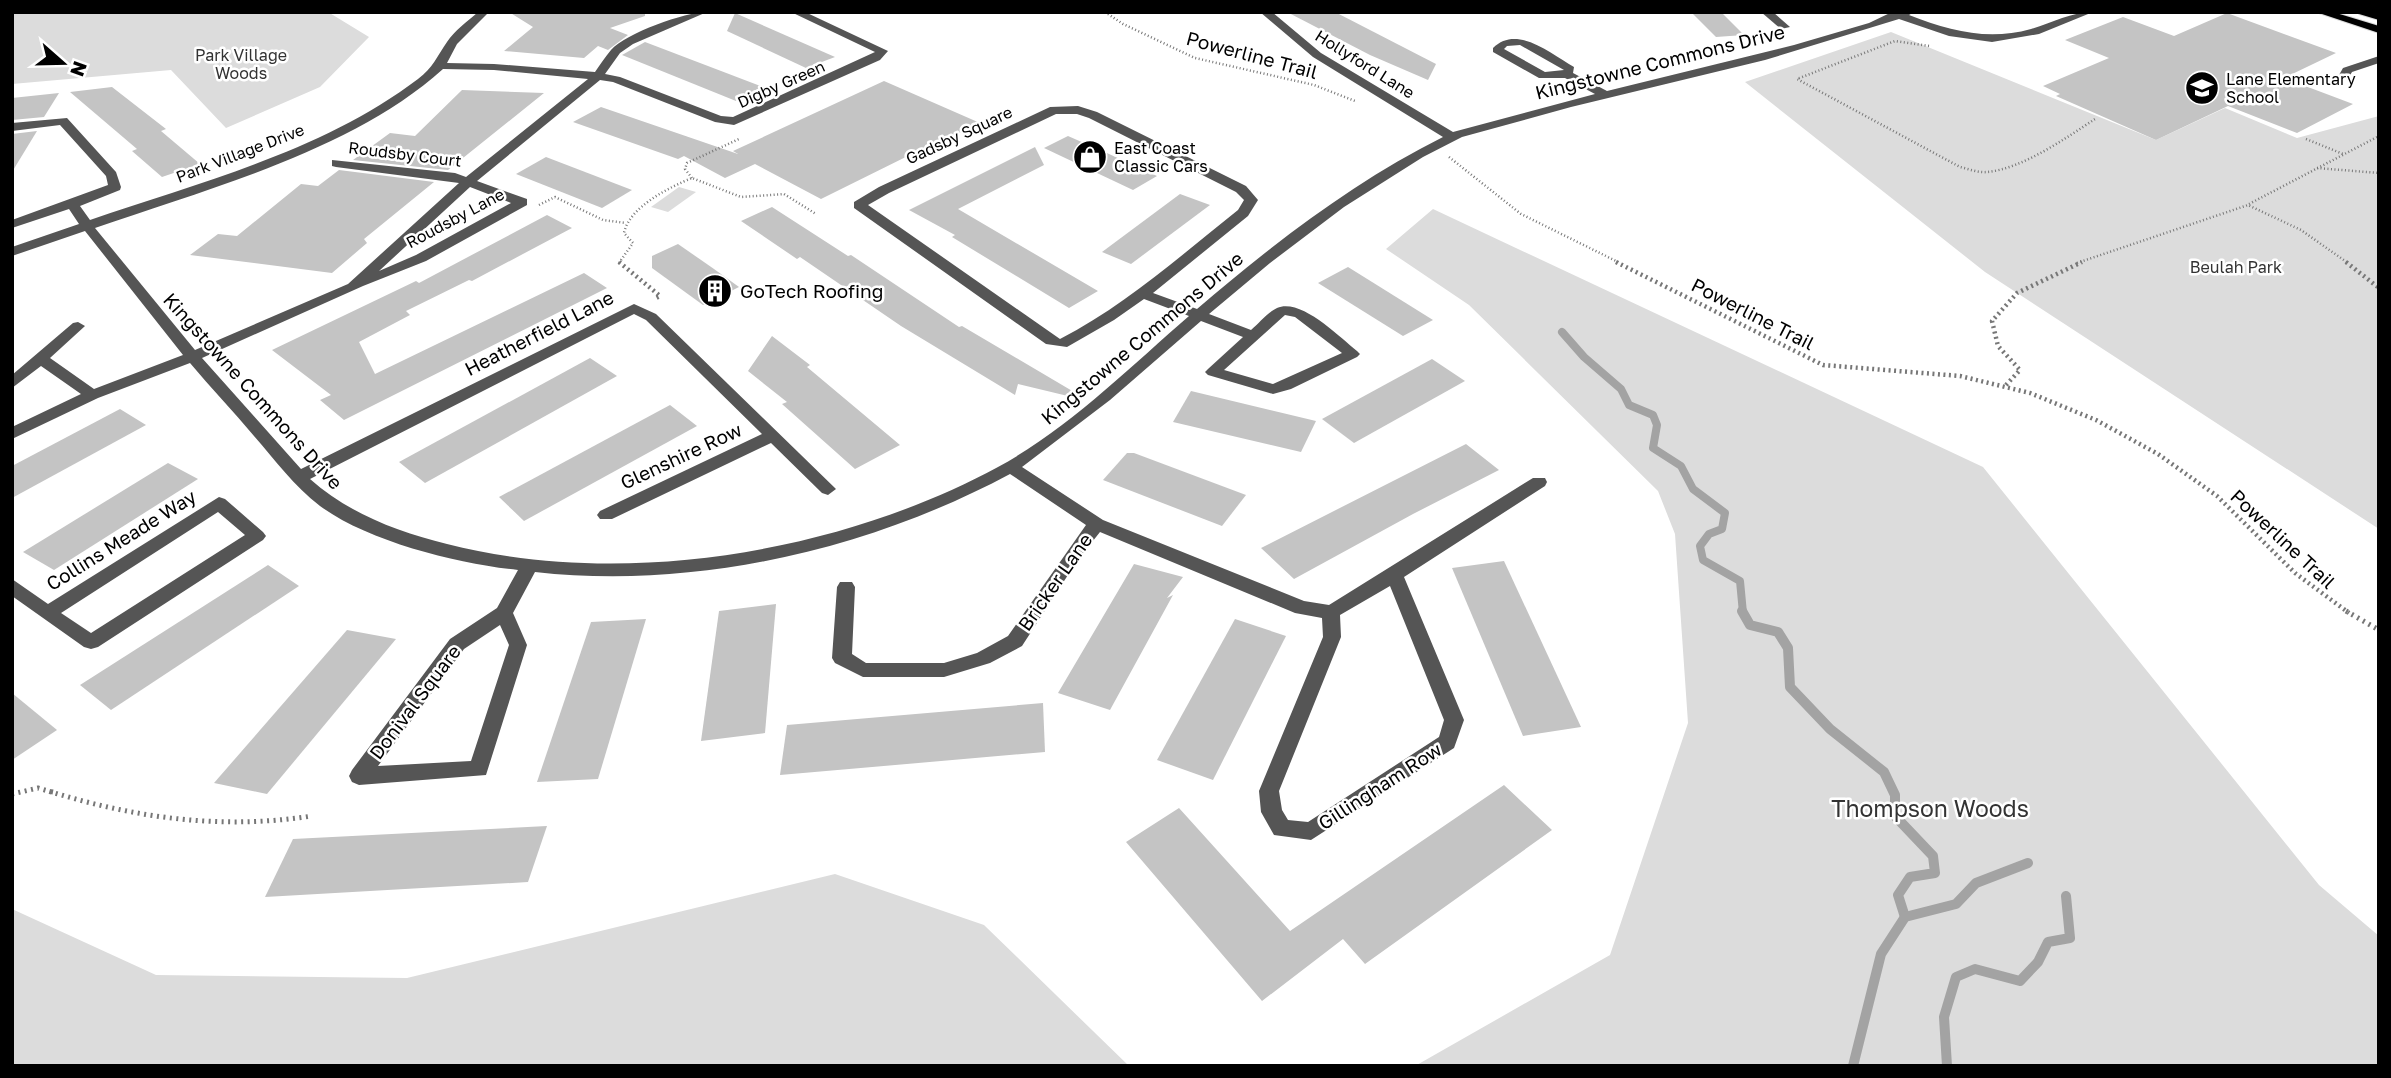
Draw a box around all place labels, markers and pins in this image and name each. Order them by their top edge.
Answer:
school or university icon: Lane Elementary School [2183,69,2221,107]
place label: Lane Elementary School [2226,69,2356,107]
shop icon: East Coast Classic Cars [1071,138,1109,176]
place label: East Coast Classic Cars [1114,138,1208,176]
building icon: GoTech Roofing [696,272,734,310]
place label: GoTech Roofing [740,279,883,302]

